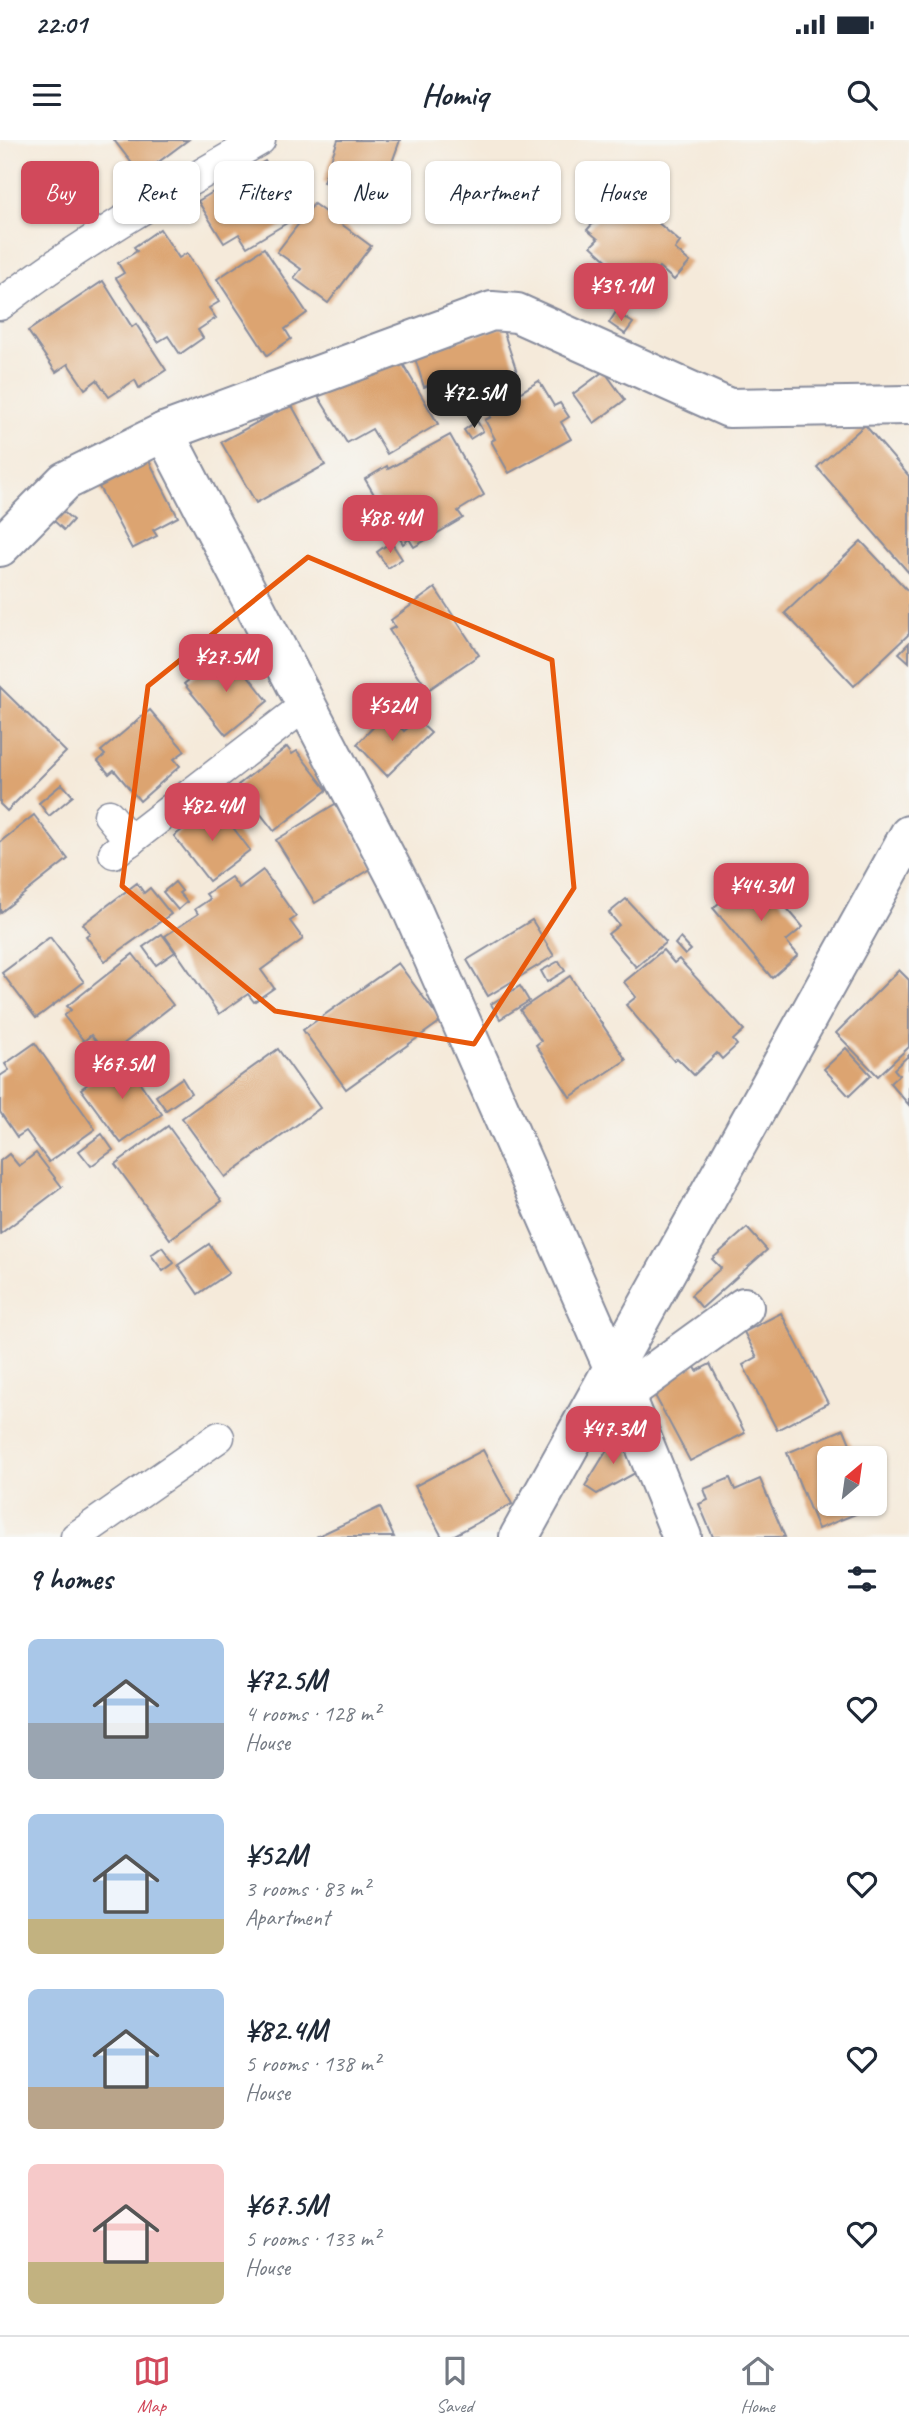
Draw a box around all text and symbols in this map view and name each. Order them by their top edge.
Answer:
text: 22:01 [35,8,87,41]
text: Homiq [421,74,488,115]
icon: menu [28,76,66,114]
icon: search [843,76,881,114]
chip: Buy [21,161,99,224]
chip: Rent [113,161,200,224]
chip: Filters [214,161,314,224]
chip: New [328,161,411,224]
chip: Apartment [425,161,561,224]
chip: House [575,161,670,224]
pin: ¥39.1M [564,264,678,323]
text: ¥39.1M [590,271,652,300]
pin: ¥72.5M [417,370,531,430]
text: ¥72.5M [443,378,505,407]
pin: ¥88.4M [333,496,447,555]
text: ¥88.4M [359,503,421,532]
pin: ¥27.5M [169,634,283,694]
text: ¥27.5M [195,642,257,671]
pin: ¥52M [351,684,433,743]
text: ¥52M [368,691,416,720]
pin: ¥82.4M [155,784,269,843]
text: ¥82.4M [181,791,243,820]
pin: ¥44.3M [704,864,818,923]
text: ¥44.3M [730,871,792,900]
pin: ¥67.5M [65,1042,179,1101]
text: ¥67.5M [91,1049,153,1078]
pin: ¥47.3M [556,1406,670,1466]
text: ¥47.3M [582,1414,644,1443]
north arrow [817,1446,887,1516]
map controls [817,1446,887,1516]
text: 9 homes [28,1560,112,1598]
icon: filters [843,1560,881,1598]
text: ¥72.5M [245,1661,326,1699]
icon: home [84,1667,168,1751]
icon: heart [843,1690,881,1728]
text: 4 rooms · 128 m² [245,1699,380,1728]
text: House [245,1728,290,1757]
text: ¥52M [245,1836,307,1874]
icon: home [84,1842,168,1926]
icon: heart [843,1865,881,1903]
text: 3 rooms · 83 m² [245,1874,369,1903]
text: Apartment [245,1903,330,1932]
text: ¥82.4M [245,2011,327,2049]
icon: home [84,2017,168,2101]
icon: heart [843,2040,881,2078]
text: 5 rooms · 138 m² [245,2049,380,2078]
text: House [245,2078,290,2107]
text: ¥67.5M [245,2186,327,2224]
icon: home [84,2192,168,2276]
icon: heart [843,2215,881,2253]
text: 5 rooms · 133 m² [245,2224,380,2253]
text: House [245,2253,290,2282]
tab: Map [133,2352,171,2418]
tab: Saved [436,2352,474,2418]
tab: Home [739,2352,777,2418]

